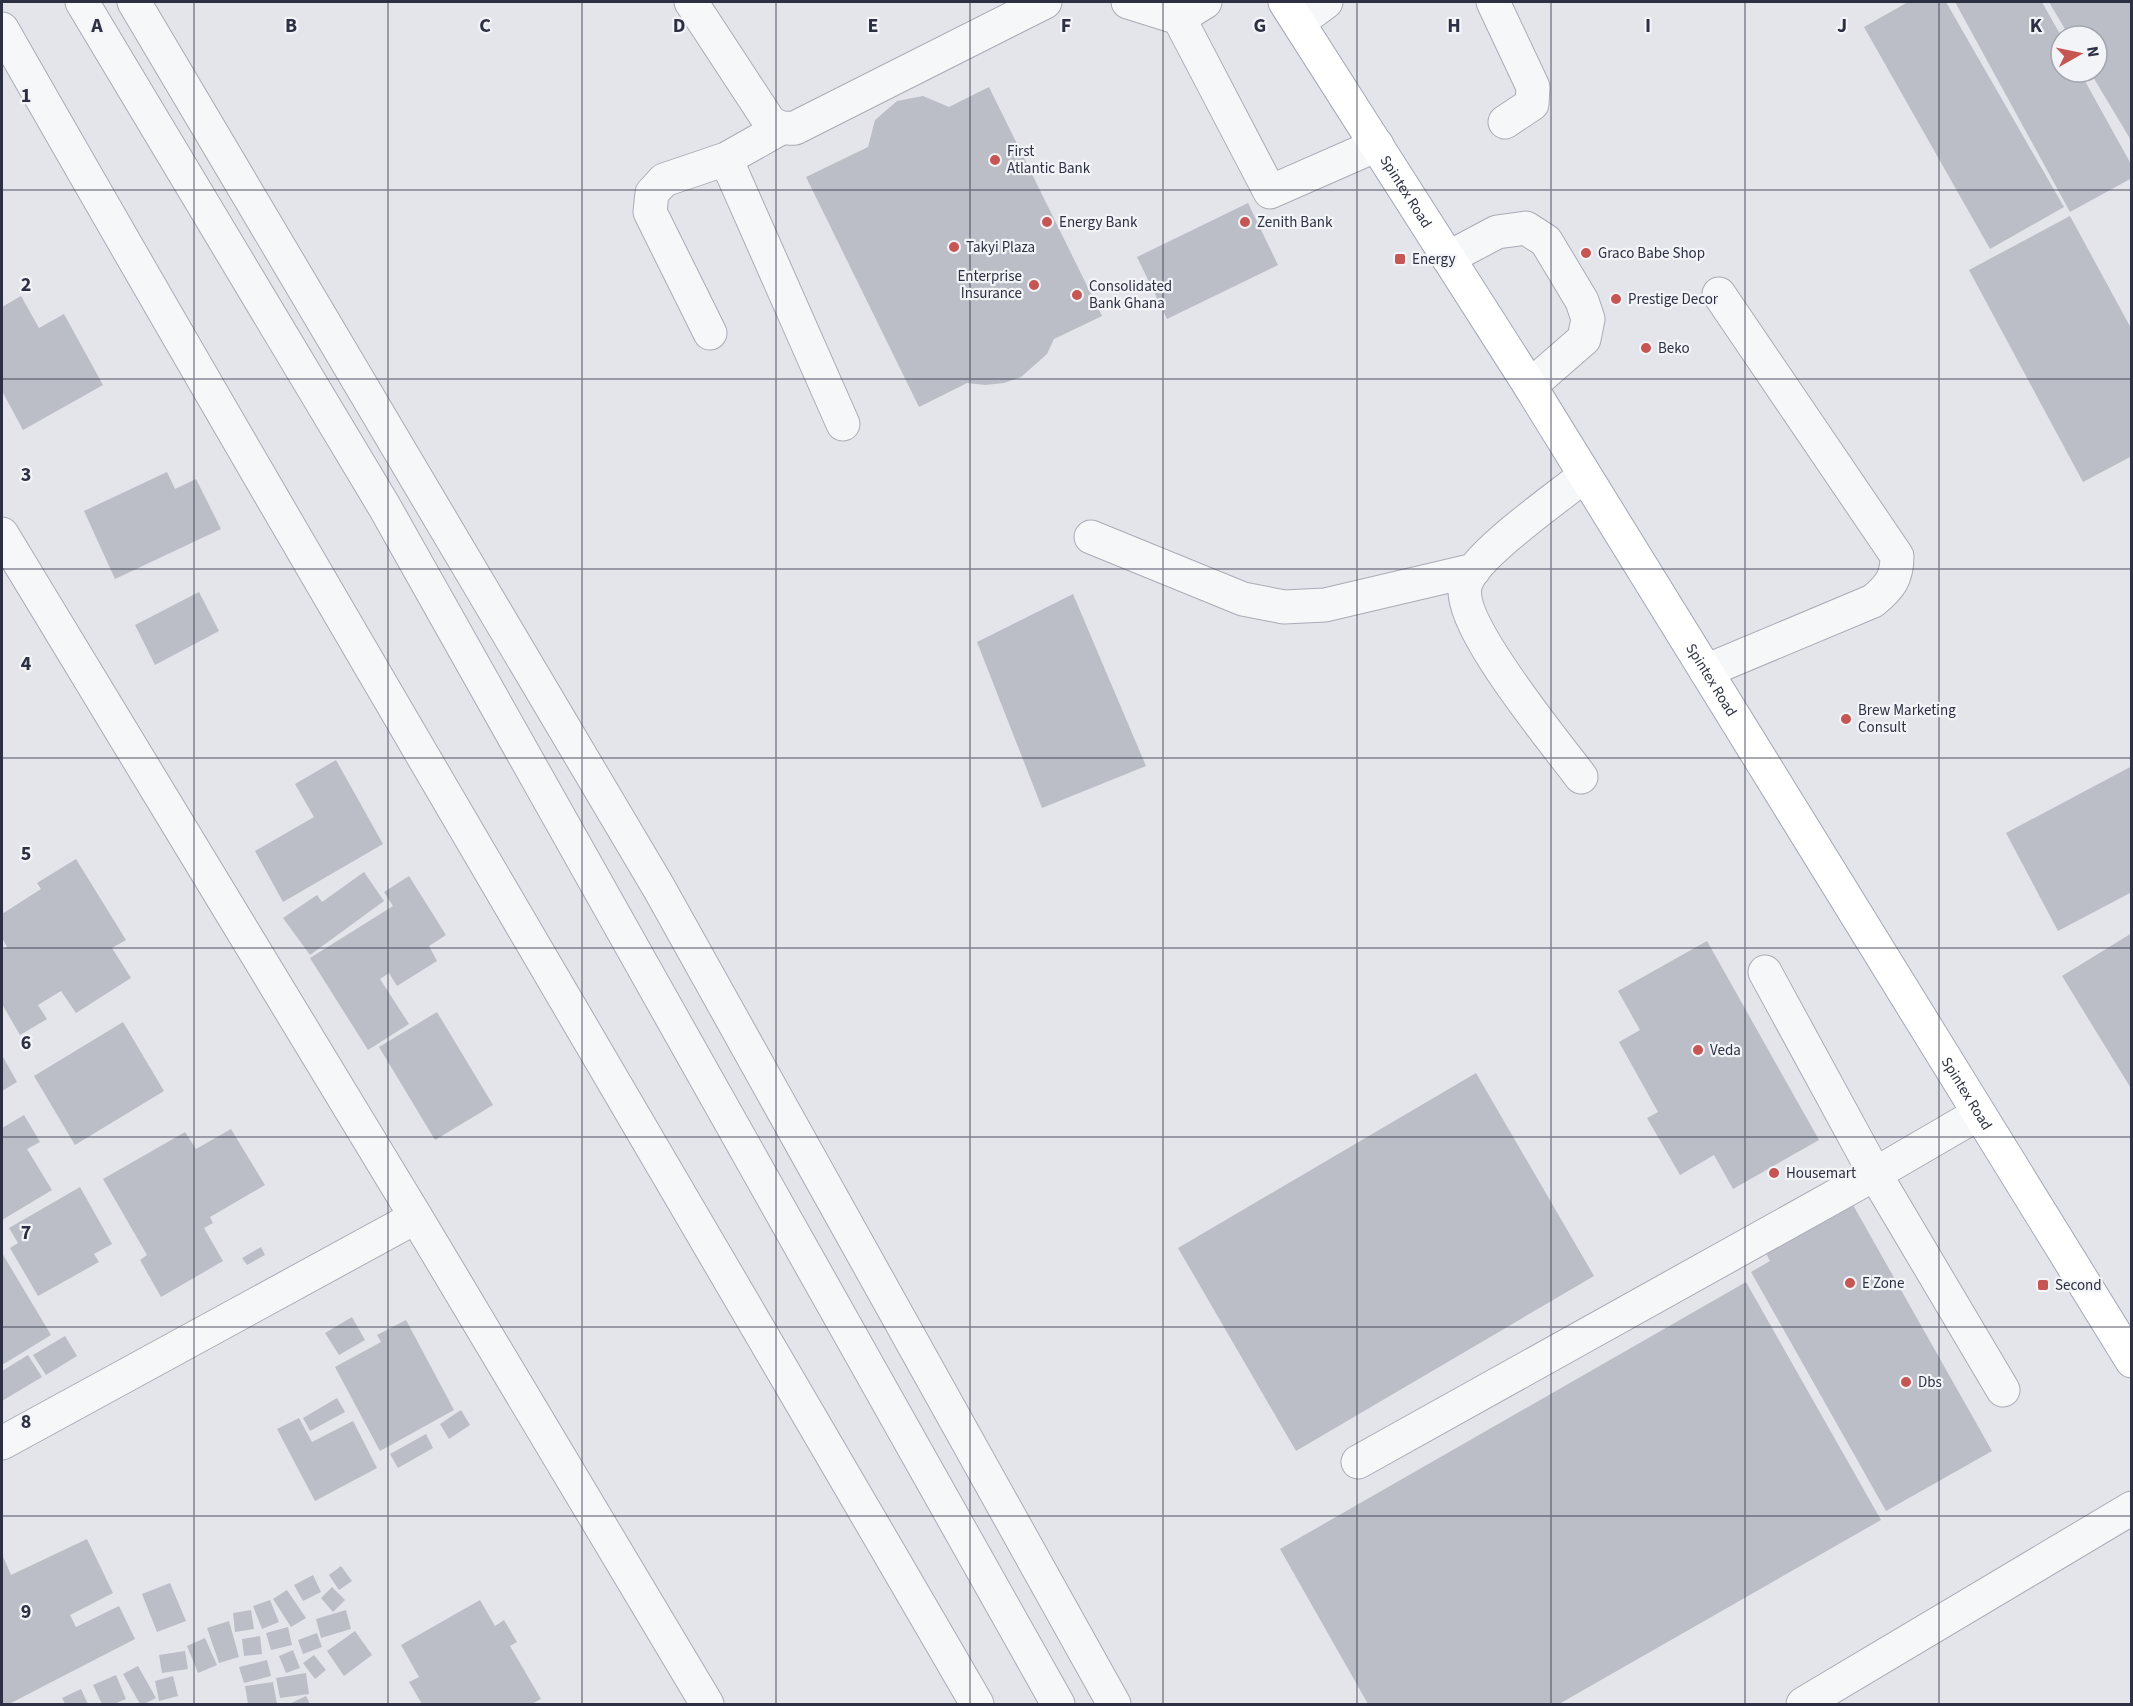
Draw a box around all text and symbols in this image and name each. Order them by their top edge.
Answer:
text: A [90,12,103,40]
text: B [285,12,297,40]
text: C [479,12,491,40]
text: D [673,12,685,40]
text: E [868,12,878,40]
text: F [1061,12,1071,40]
text: G [1254,12,1266,40]
text: H [1447,12,1461,40]
text: I [1645,12,1651,40]
text: J [1837,12,1847,40]
text: K [2030,12,2043,40]
north arrow [2049,24,2109,84]
text: N [2081,45,2105,59]
text: 1 [21,82,31,110]
place label: First Atlantic Bank [1007,141,1091,179]
street label: Spintex Road [1375,151,1437,232]
marker: First Atlantic Bank [988,153,1002,167]
place label: Energy Bank [1059,212,1138,233]
place label: Zenith Bank [1257,212,1333,233]
marker: Energy Bank [1040,215,1054,229]
marker: Zenith Bank [1238,215,1252,229]
place label: Takyi Plaza [966,237,1035,258]
marker: Takyi Plaza [947,240,961,254]
place label: Graco Babe Shop [1598,243,1705,264]
marker: Graco Babe Shop [1579,246,1593,260]
place label: Energy [1412,249,1455,270]
marker: Energy [1393,252,1407,266]
place label: Enterprise Insurance [957,266,1022,304]
text: 2 [21,271,31,299]
place label: Consolidated Bank Ghana [1089,276,1172,314]
marker: Enterprise Insurance [1027,278,1041,292]
marker: Consolidated Bank Ghana [1070,288,1084,302]
place label: Prestige Decor [1628,289,1719,310]
marker: Prestige Decor [1609,292,1623,306]
place label: Beko [1658,338,1690,359]
marker: Beko [1639,341,1653,355]
text: 3 [21,461,31,489]
street label: Spintex Road [1681,639,1742,721]
text: 4 [21,650,32,678]
place label: Brew Marketing Consult [1858,700,1956,738]
marker: Brew Marketing Consult [1839,712,1853,726]
text: 5 [21,840,31,868]
text: 6 [21,1029,31,1057]
place label: Veda [1710,1040,1741,1061]
marker: Veda [1691,1043,1705,1057]
street label: Spintex Road [1936,1053,1997,1134]
place label: Housemart [1786,1163,1856,1184]
marker: Housemart [1767,1166,1781,1180]
text: 7 [21,1219,31,1247]
place label: E Zone [1862,1273,1904,1294]
place label: Second [2055,1275,2102,1296]
marker: E Zone [1843,1276,1857,1290]
marker: Second [2036,1278,2050,1292]
place label: Dbs [1918,1372,1942,1393]
marker: Dbs [1899,1375,1913,1389]
text: 8 [21,1408,31,1436]
text: 9 [21,1598,31,1626]

